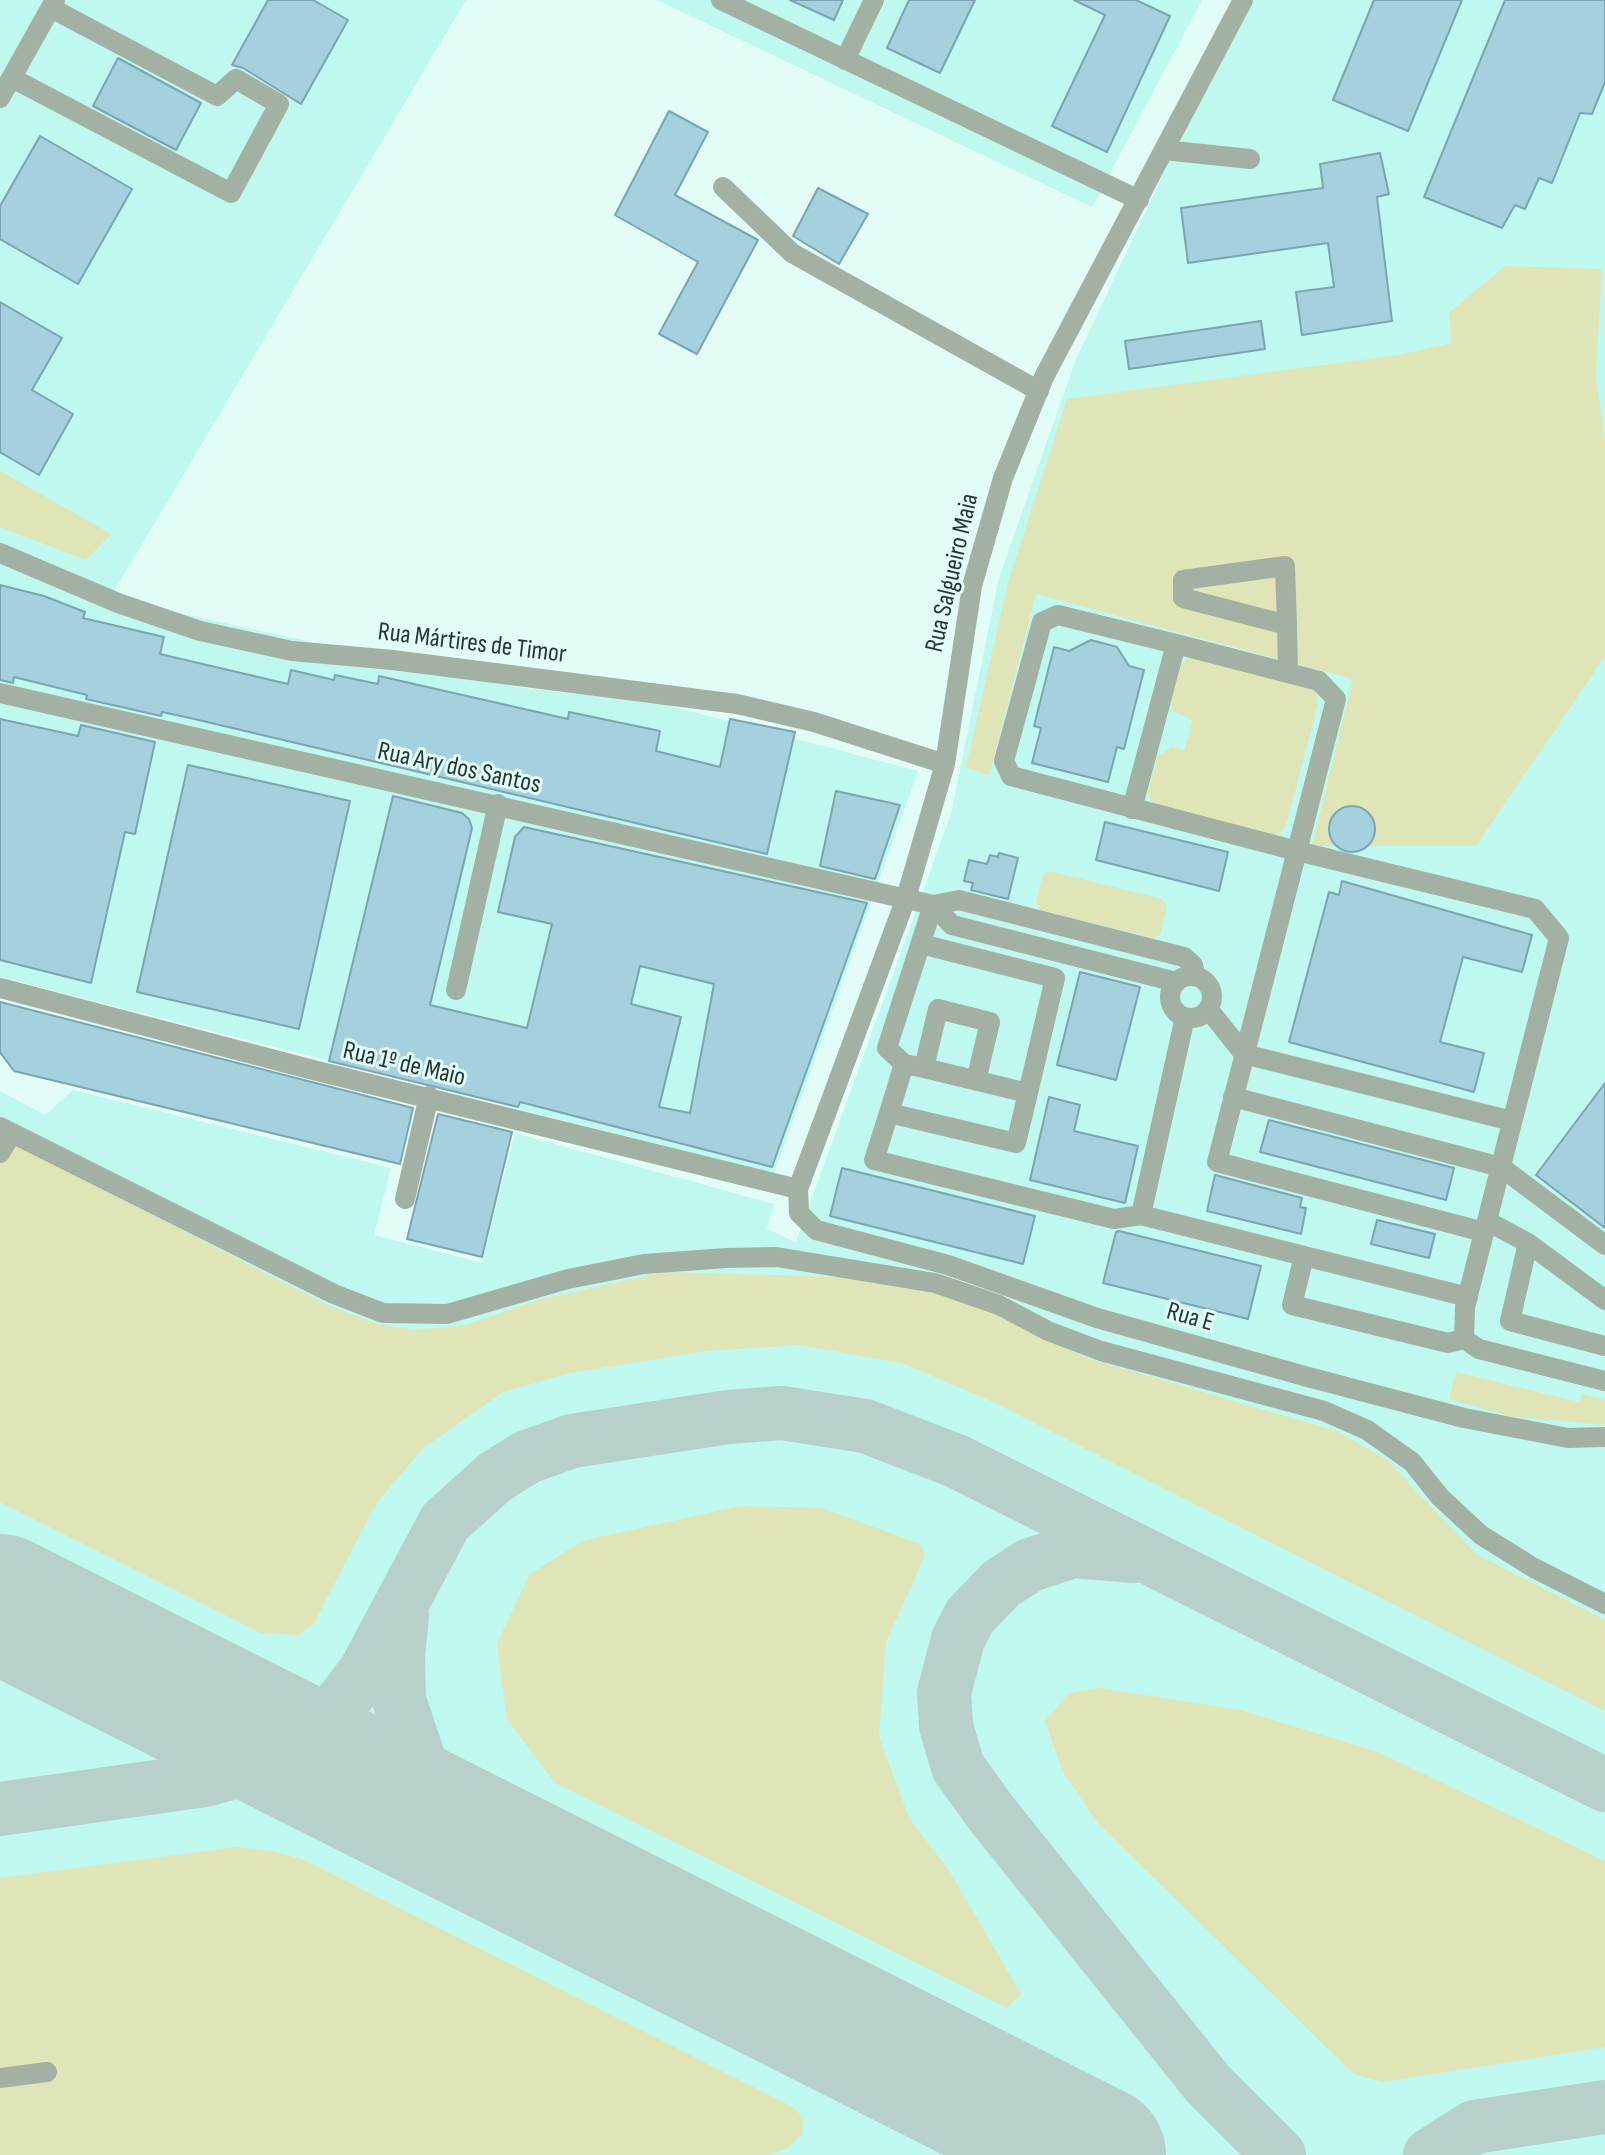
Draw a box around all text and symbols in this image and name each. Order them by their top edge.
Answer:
street label: Rua Salgueiro Maia [920,491,986,655]
street label: Rua Mártires de Timor [376,617,568,671]
street label: Rua Ary dos Santos [375,736,543,802]
street label: Rua 1º de Maio [340,1036,468,1094]
street label: Rua E [1163,1296,1217,1340]

